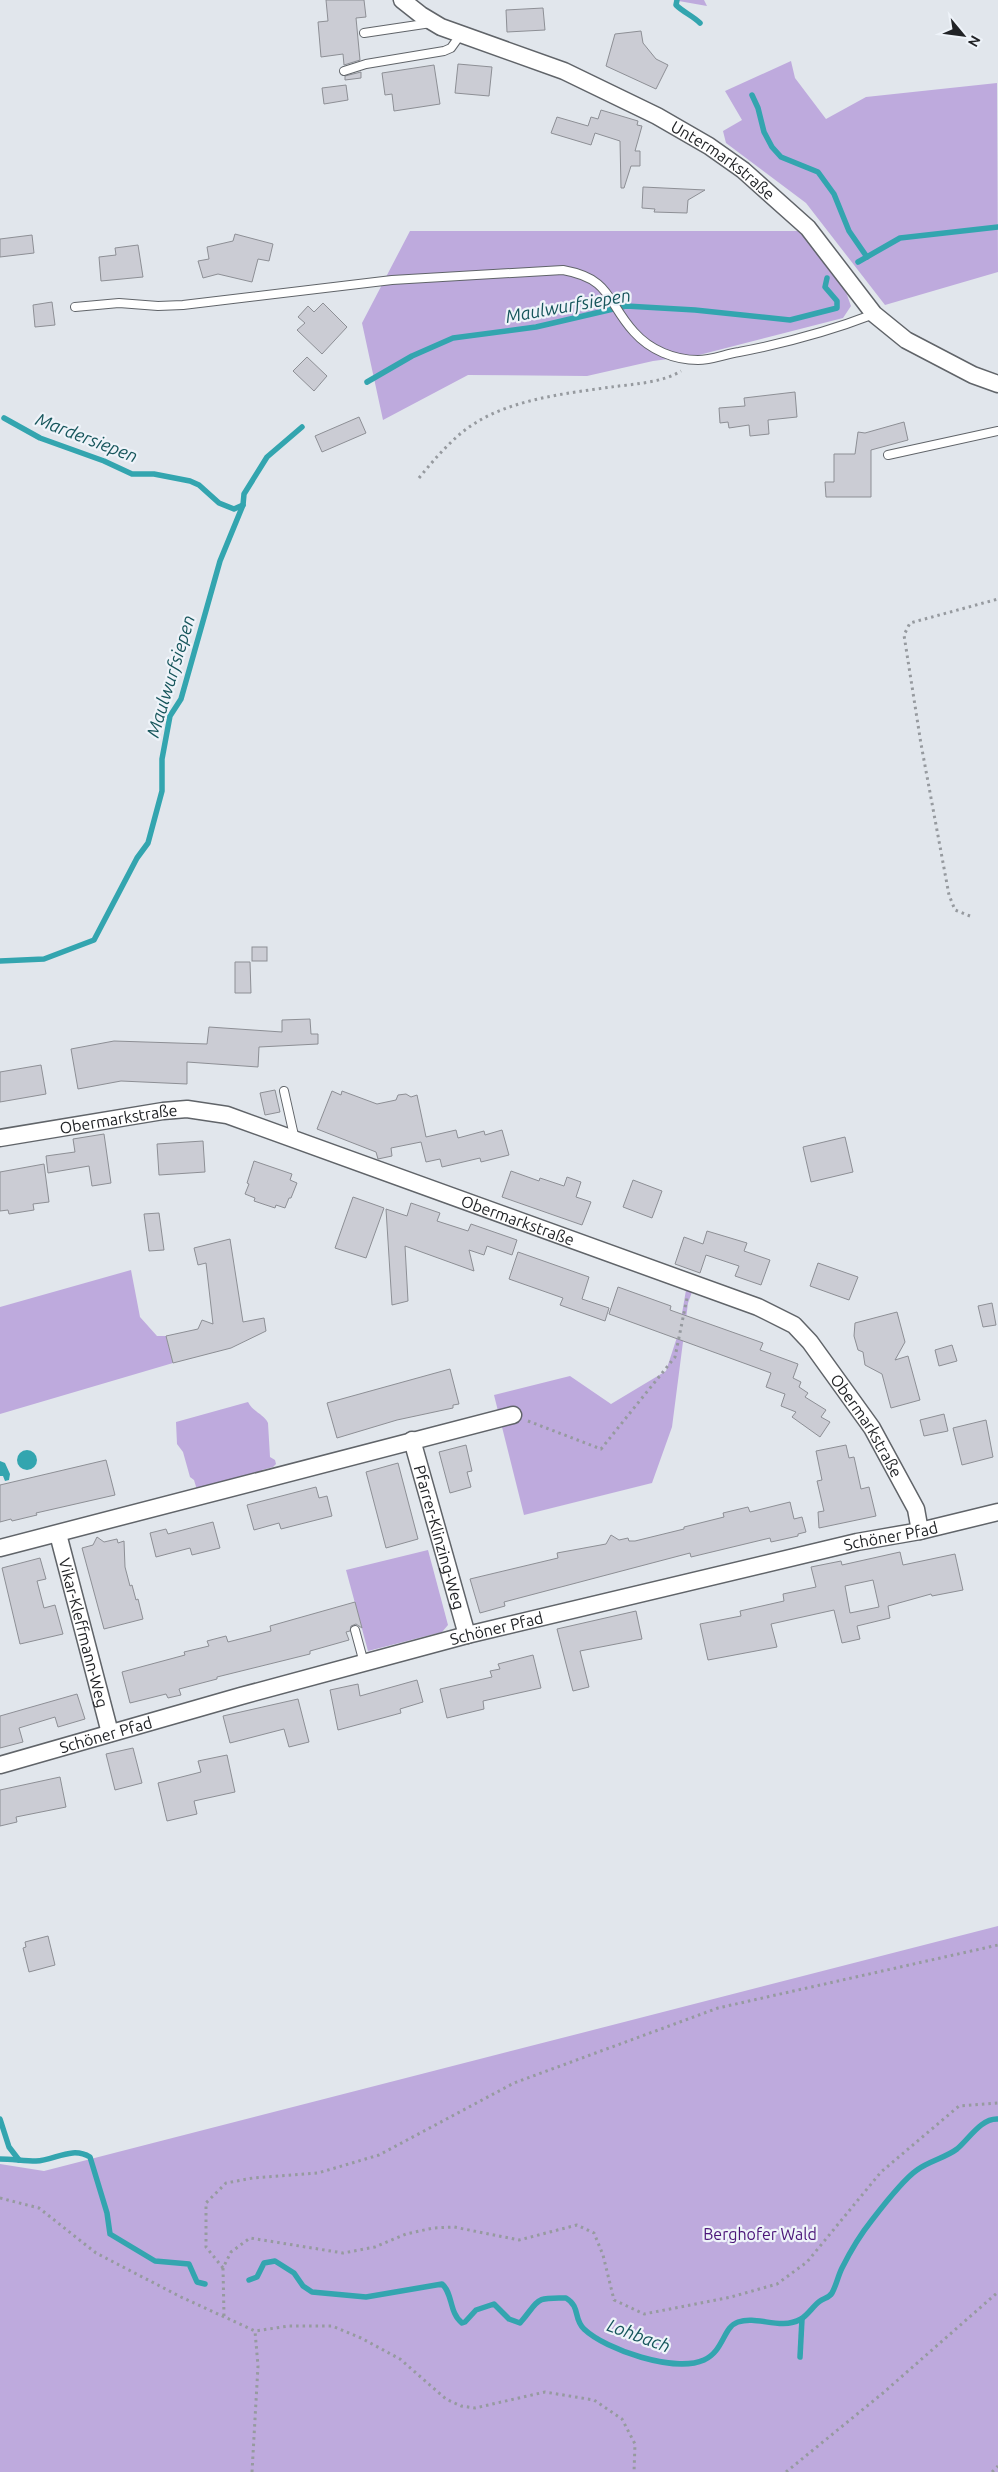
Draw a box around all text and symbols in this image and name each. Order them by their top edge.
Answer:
north arrow [938,10,988,60]
text: N [965,33,984,50]
street label: Untermarkstraße [668,117,779,203]
water label: Maulwurfsiepen [504,284,632,327]
water label: Mardersiepen [33,408,141,466]
water label: Maulwurfsiepen [142,612,199,740]
street label: Obermarkstraße [58,1101,178,1137]
street label: Obermarkstraße [459,1191,577,1249]
street label: Obermarkstraße [827,1370,906,1480]
street label: Pfarrer-Klinzing-Weg [411,1463,468,1611]
street label: Schöner Pfad [842,1518,940,1554]
street label: Vikar-Kleffmann-Weg [56,1556,112,1709]
street label: Schöner Pfad [448,1608,545,1648]
street label: Schöner Pfad [57,1713,154,1757]
park label: Berghofer Wald [703,2225,817,2243]
water label: Lohbach [605,2314,673,2356]

